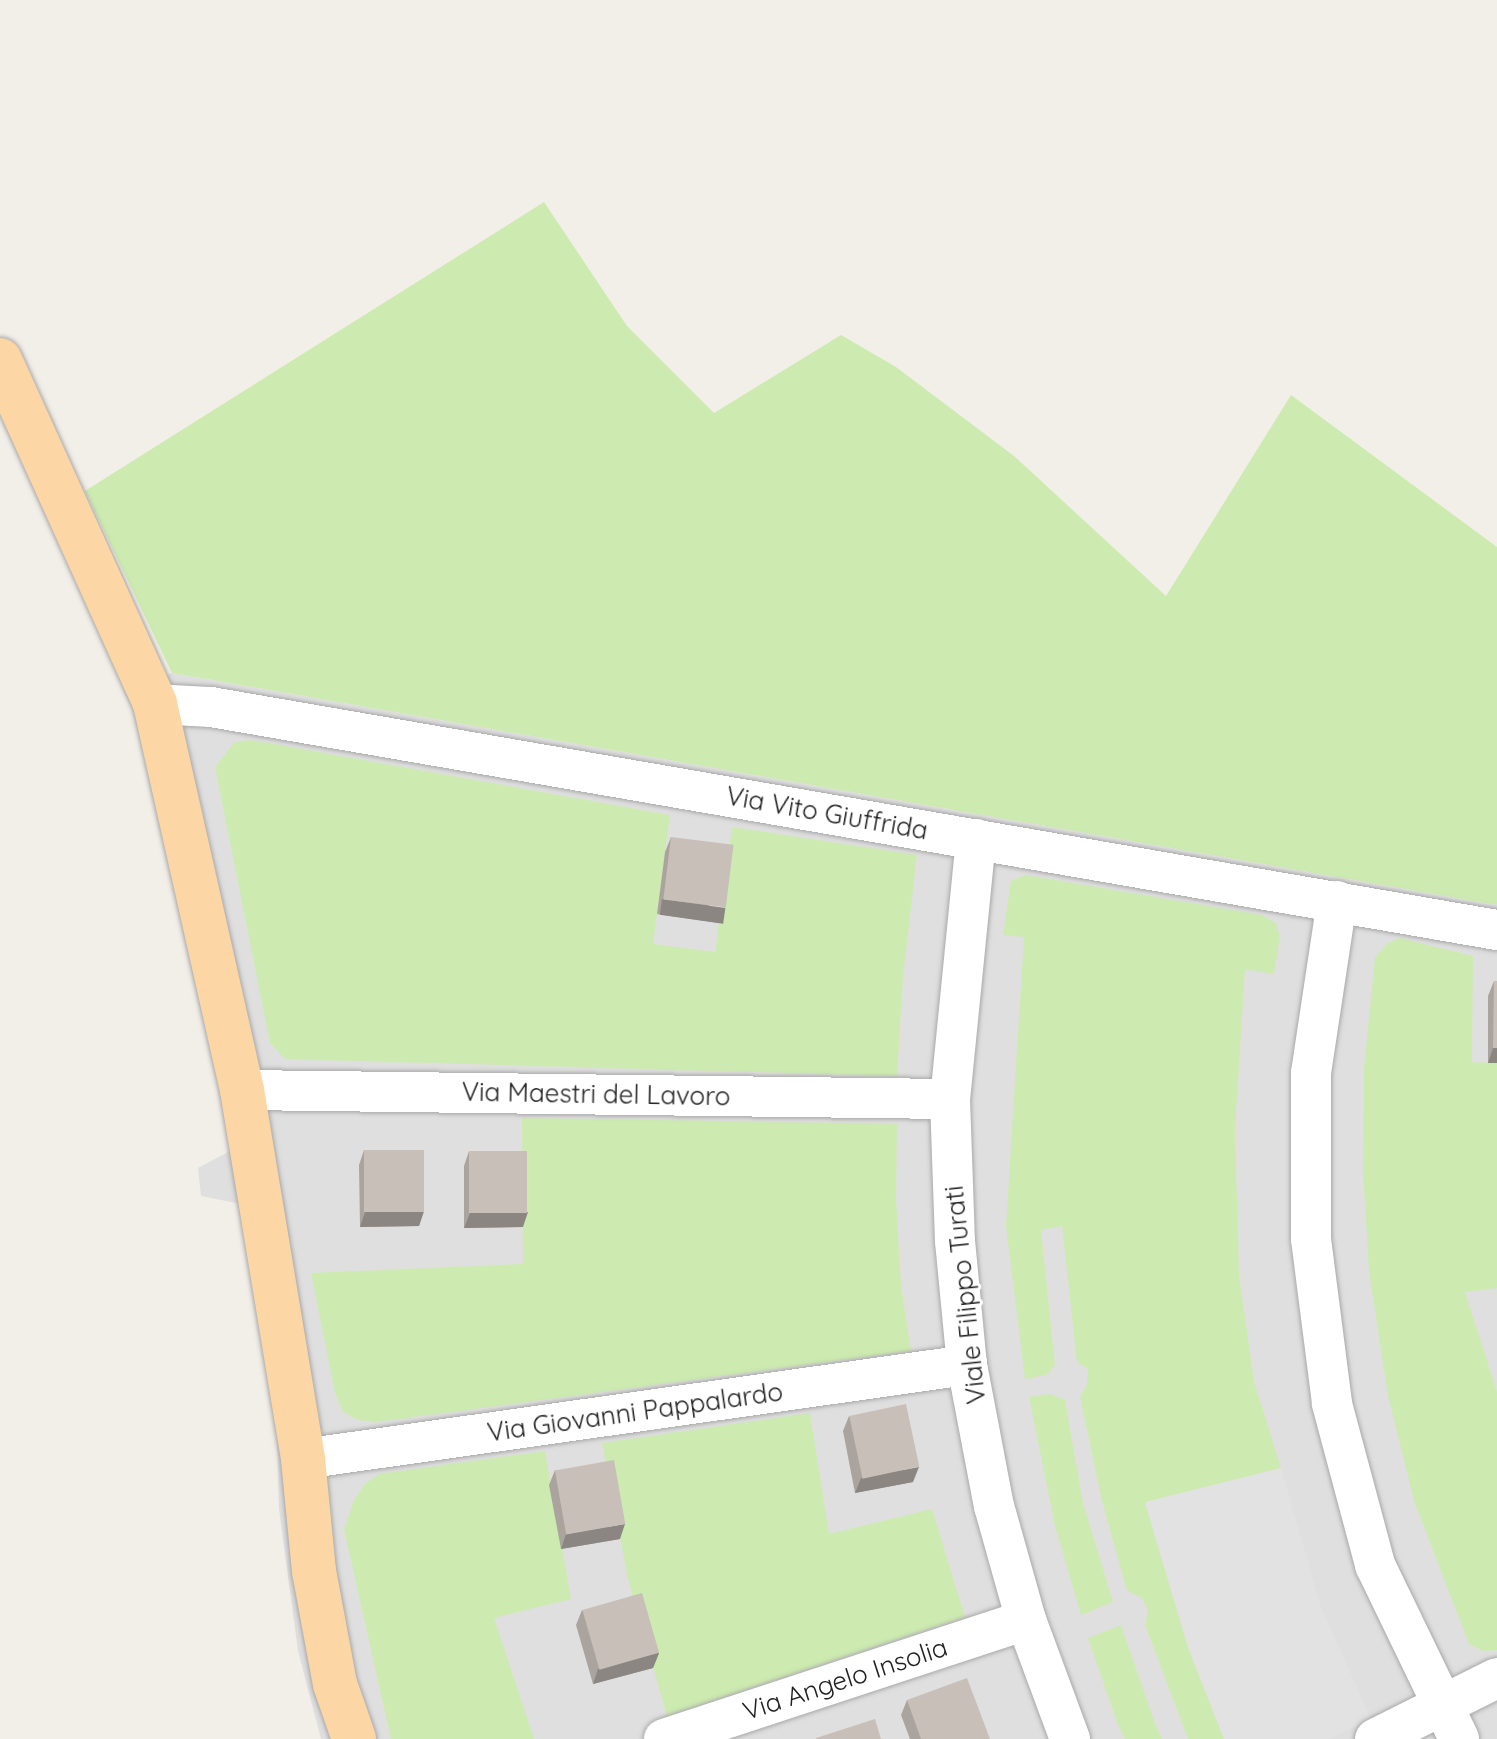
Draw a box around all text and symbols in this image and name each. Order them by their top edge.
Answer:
street label: Via Vito Giuffrida [724,780,930,846]
street label: Via Maestri del Lavoro [461,1076,731,1112]
street label: Viale Filippo Turati [938,1184,992,1406]
street label: Via Giovanni Pappalardo [485,1376,785,1448]
street label: Via Angelo Insolia [739,1631,951,1727]

